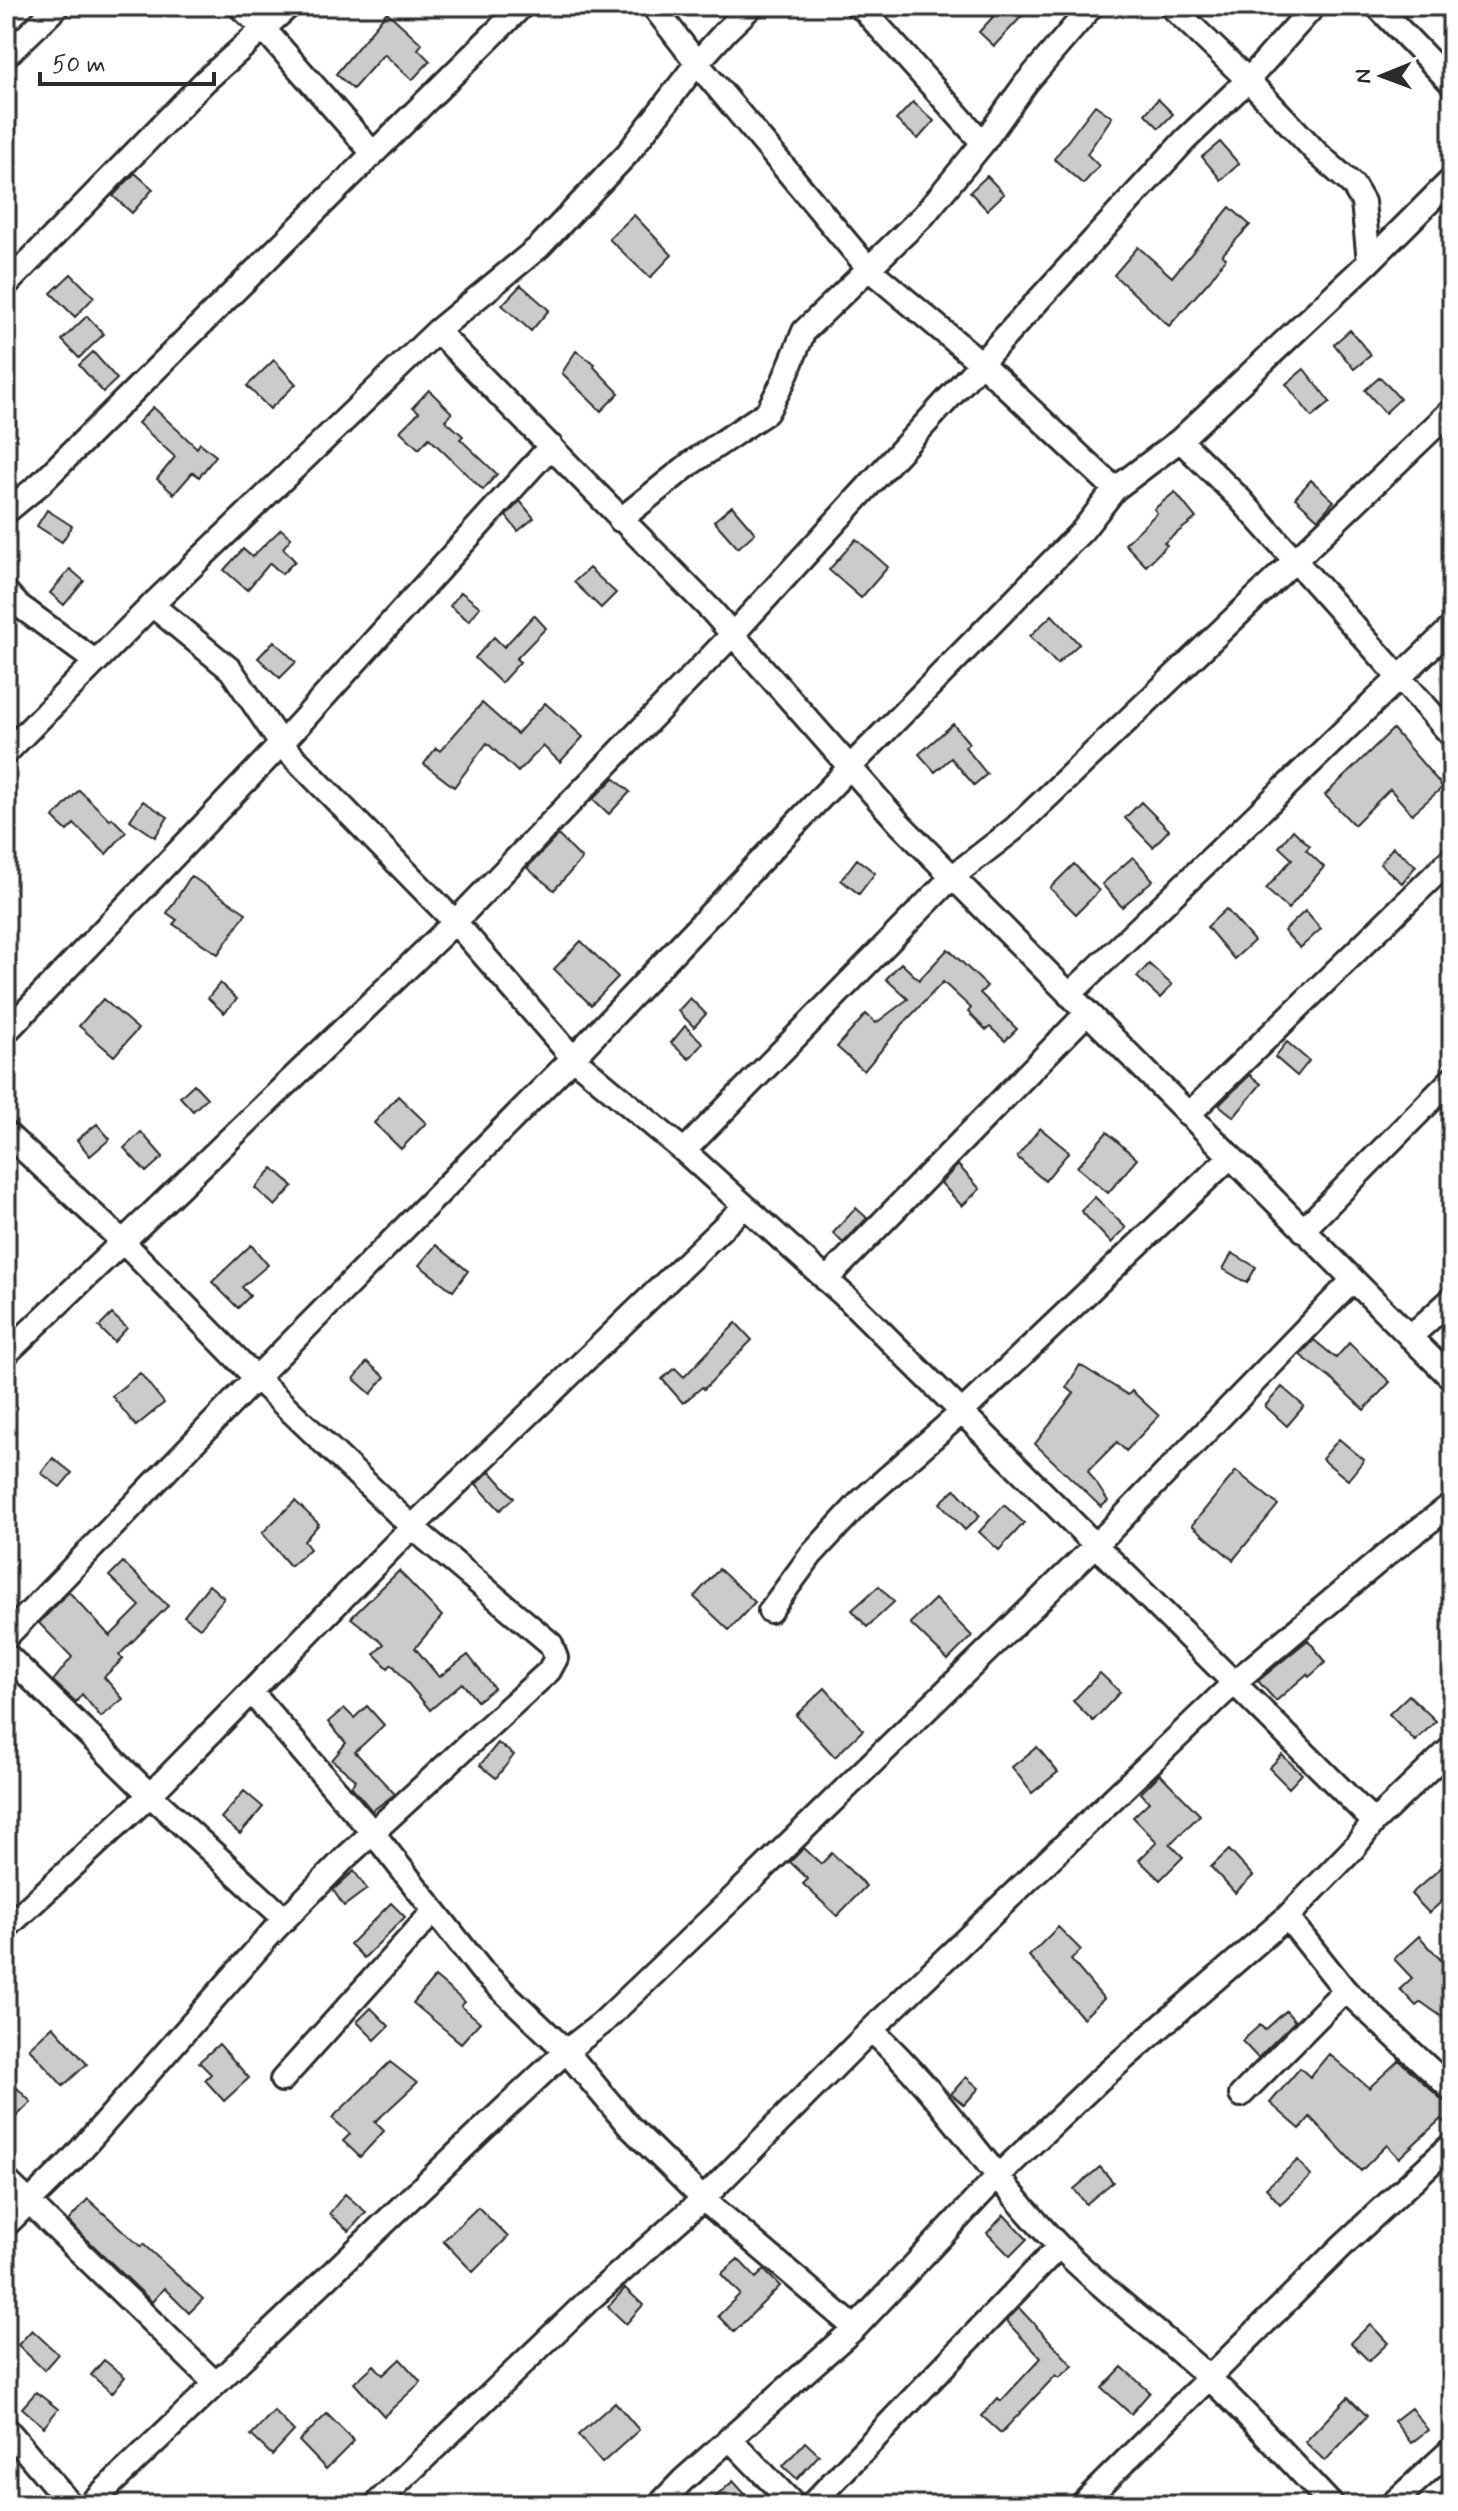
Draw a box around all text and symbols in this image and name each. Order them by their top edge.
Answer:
scale bar [40,36,214,86]
north arrow [1342,36,1422,116]
text: 50 m [52,50,106,81]
text: N [1350,69,1378,84]

